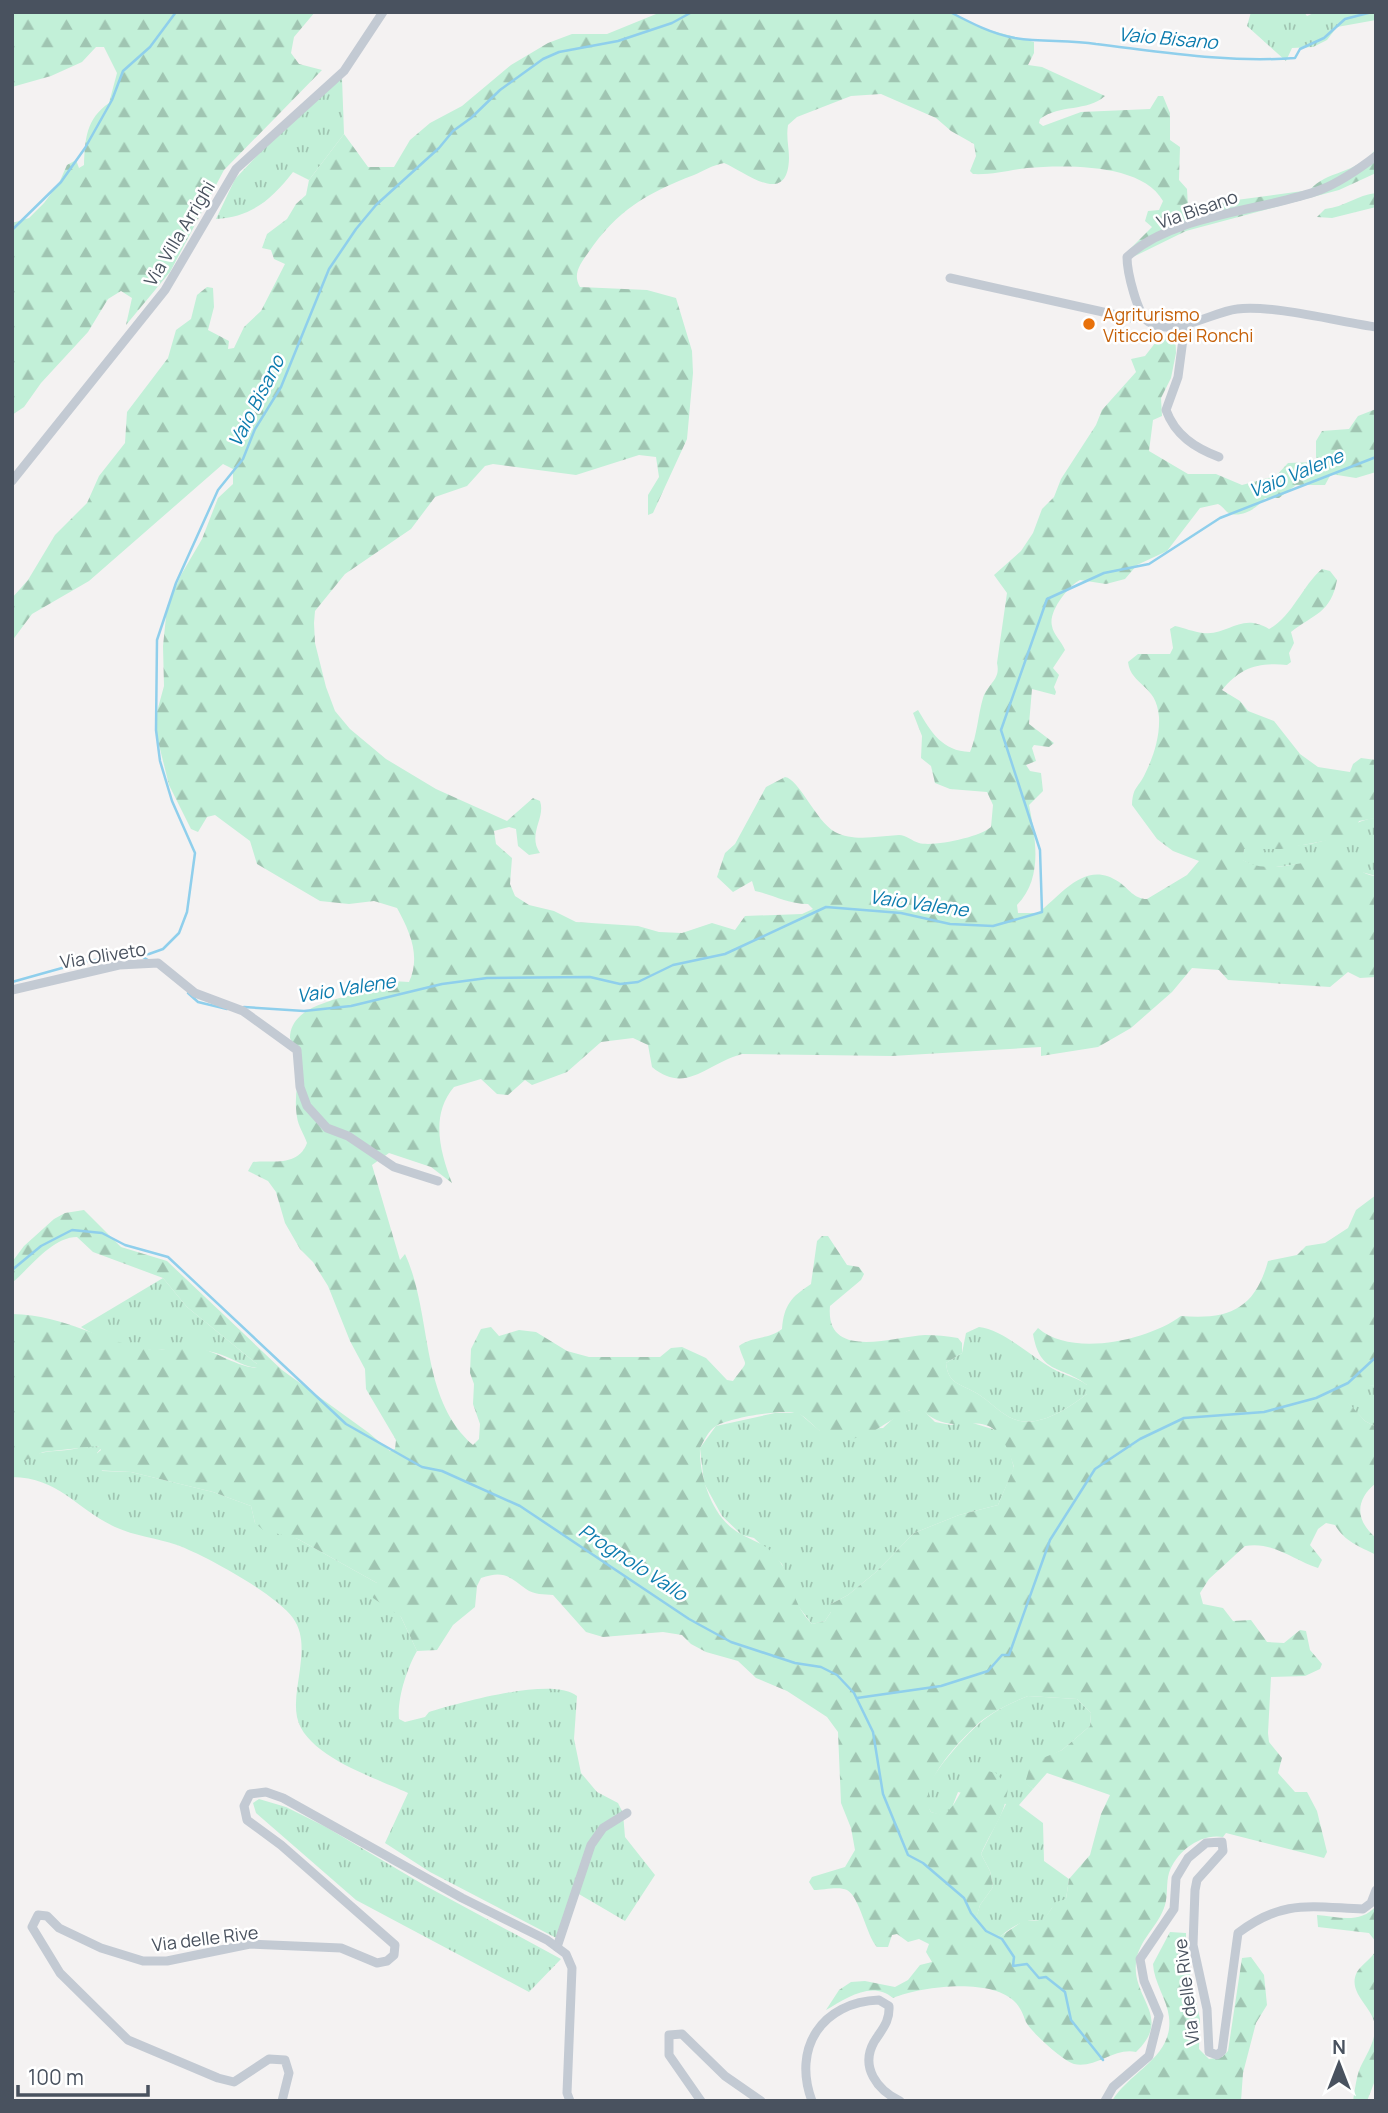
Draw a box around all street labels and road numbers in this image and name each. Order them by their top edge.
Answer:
street label: Via Villa Arrighi [138,176,220,290]
street label: Via Bisano [1153,184,1241,234]
street label: Via Oliveto [58,936,148,974]
street label: Via delle Rive [150,1920,260,1956]
street label: Via delle Rive [1168,1937,1204,2047]

